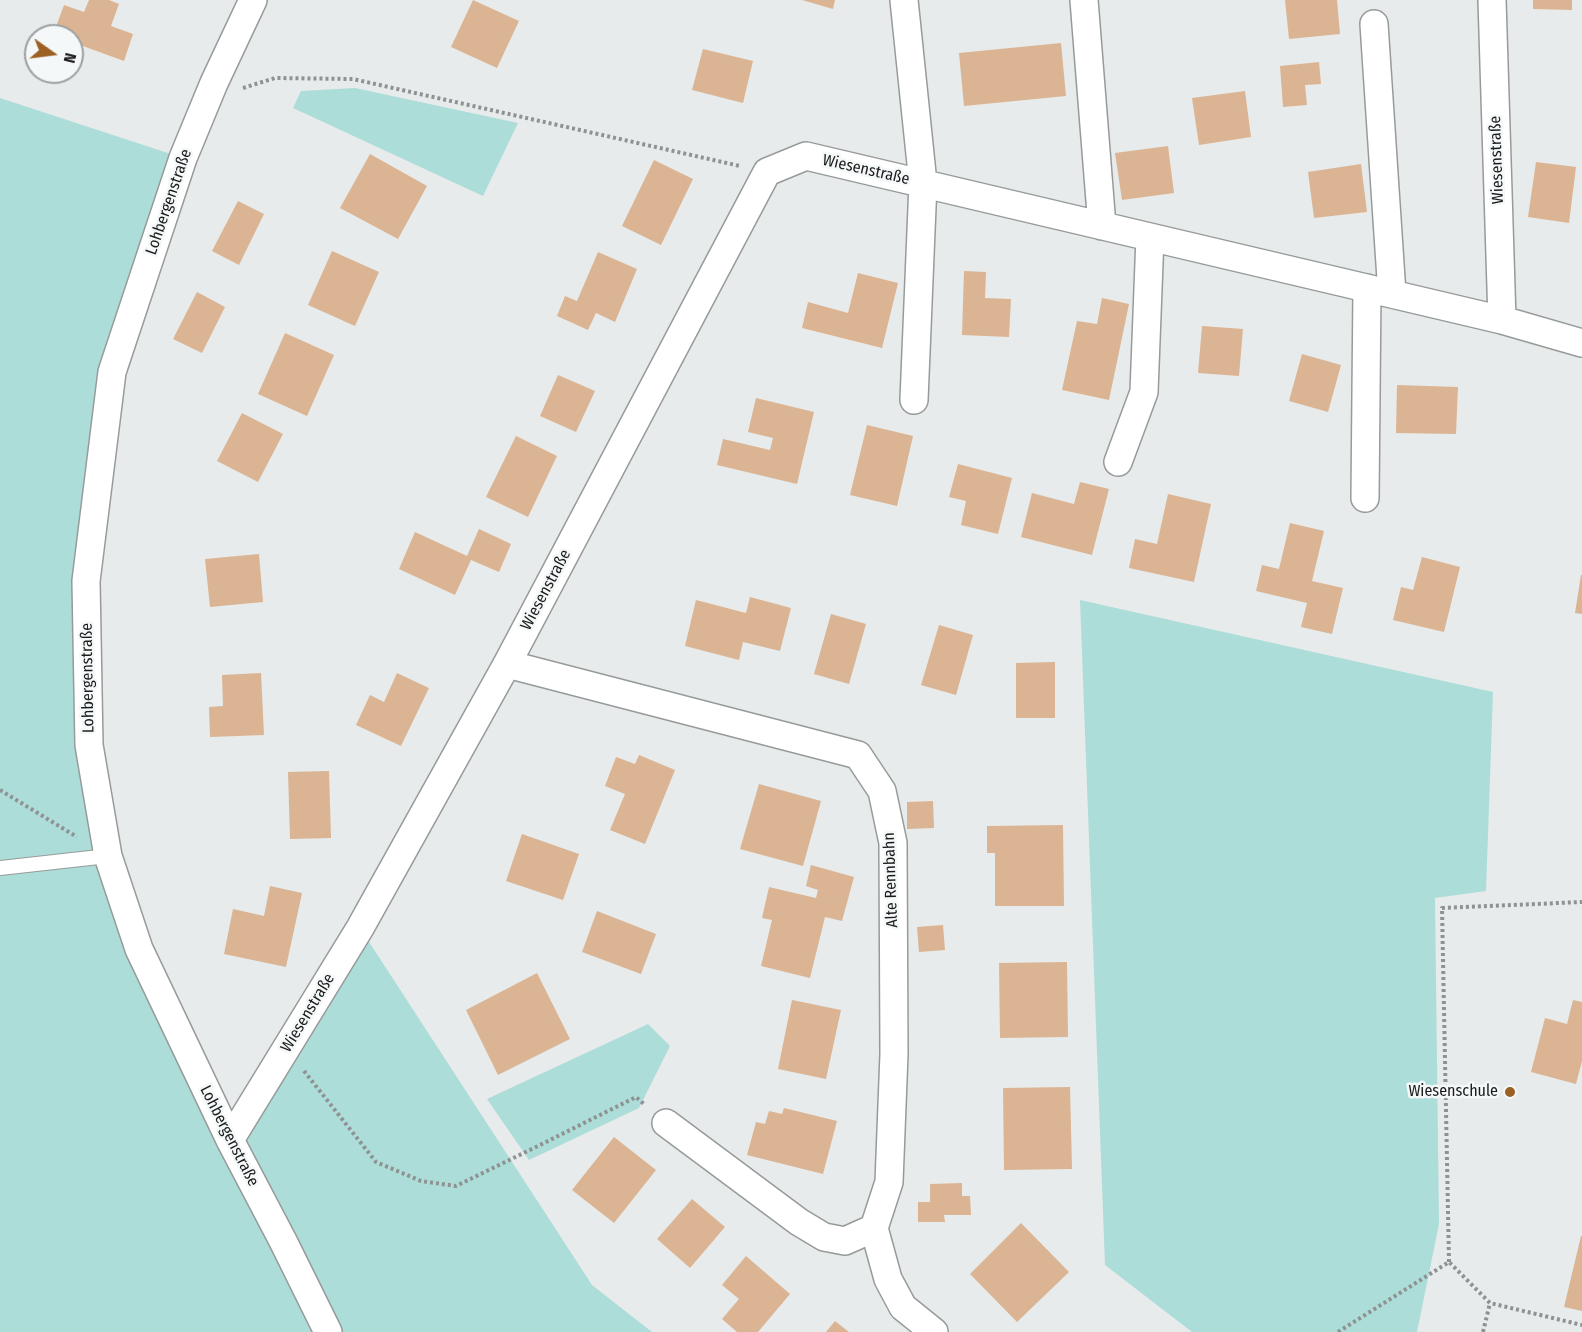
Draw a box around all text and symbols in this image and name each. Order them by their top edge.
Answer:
north arrow [24,24,84,84]
text: N [60,51,80,65]
street label: Wiesenstraße [1486,115,1508,205]
street label: Lohbergenstraße [142,147,196,257]
street label: Wiesenstraße [821,151,911,189]
street label: Wiesenstraße [517,546,575,634]
street label: Lohbergenstraße [77,623,99,733]
street label: Alte Rennbahn [880,832,902,928]
street label: Wiesenstraße [277,970,339,1056]
street label: Lohbergenstraße [195,1082,263,1190]
place label: Wiesenschule [1408,1082,1498,1102]
marker: Wiesenschule [1503,1085,1517,1099]

